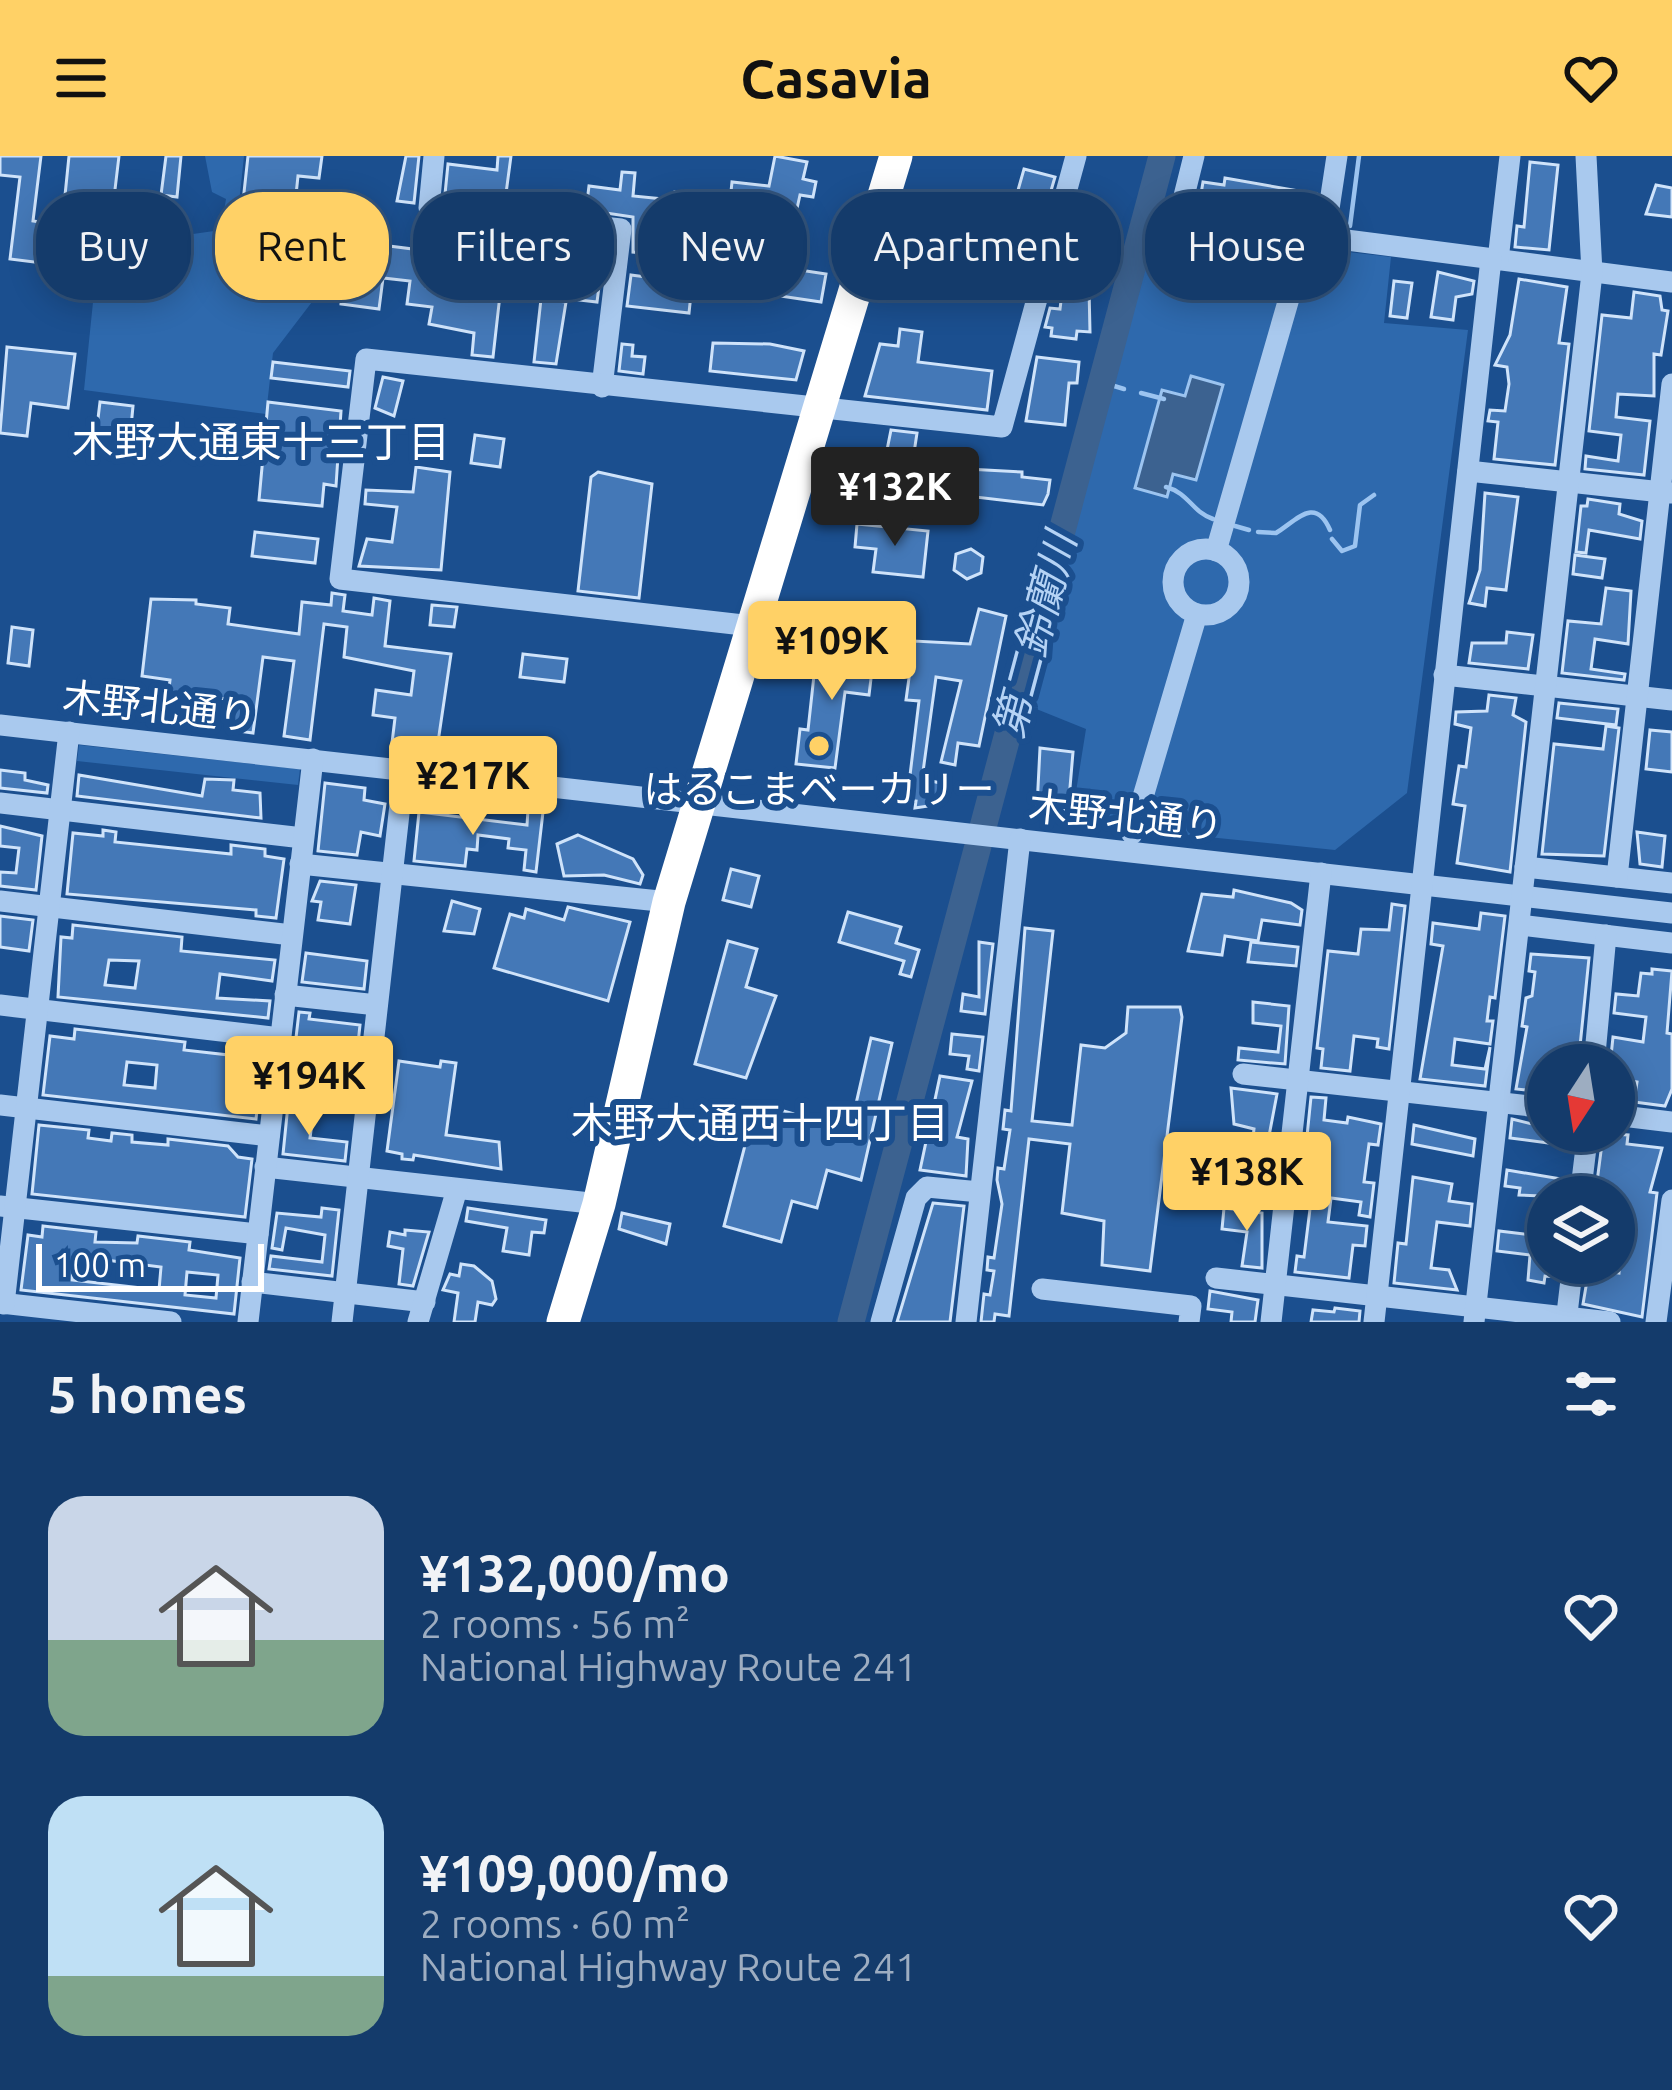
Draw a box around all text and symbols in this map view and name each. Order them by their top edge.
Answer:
icon: menu [48,45,114,111]
icon: heart [1558,45,1624,111]
text: Casavia [740,48,932,108]
chip: Buy [36,192,191,300]
chip: Rent [215,192,389,300]
chip: Filters [413,192,614,300]
chip: New [638,192,807,300]
chip: Apartment [831,192,1121,300]
chip: House [1145,192,1348,300]
district label: 木野大通東十三丁目 [72,418,450,465]
pin: ¥132K [811,447,979,549]
text: ¥132K [838,464,952,507]
water label: 第二鈴蘭川 [984,524,1085,743]
pin: ¥109K [748,601,916,703]
text: ¥109K [775,618,889,661]
street label: 木野北通り [61,674,259,738]
marker: はるこまベーカリー [806,733,832,759]
pin: ¥217K [389,736,557,838]
text: ¥217K [416,753,530,796]
place label: はるこまベーカリー [643,767,995,810]
street label: 木野北通り [1027,783,1225,847]
pin: ¥194K [225,1036,393,1138]
north arrow [1527,1044,1635,1152]
map controls [1527,1044,1635,1284]
text: ¥194K [252,1053,366,1096]
district label: 木野大通西十四丁目 [571,1099,949,1146]
pin: ¥138K [1163,1132,1331,1234]
text: ¥138K [1190,1149,1304,1192]
button: layers [1527,1176,1635,1284]
scale bar [36,1238,264,1291]
text: 100 m [54,1246,146,1283]
icon: filters [1558,1361,1624,1427]
text: 5 homes [48,1365,247,1423]
icon: home [144,1544,288,1688]
text: ¥132,000/mo [420,1544,730,1602]
icon: heart [1558,1583,1624,1649]
text: 2 rooms · 56 m² [420,1602,690,1645]
text: National Highway Route 241 [420,1645,917,1688]
icon: home [144,1844,288,1988]
text: ¥109,000/mo [420,1844,730,1902]
icon: heart [1558,1883,1624,1949]
text: 2 rooms · 60 m² [420,1902,690,1945]
text: National Highway Route 241 [420,1945,917,1988]

